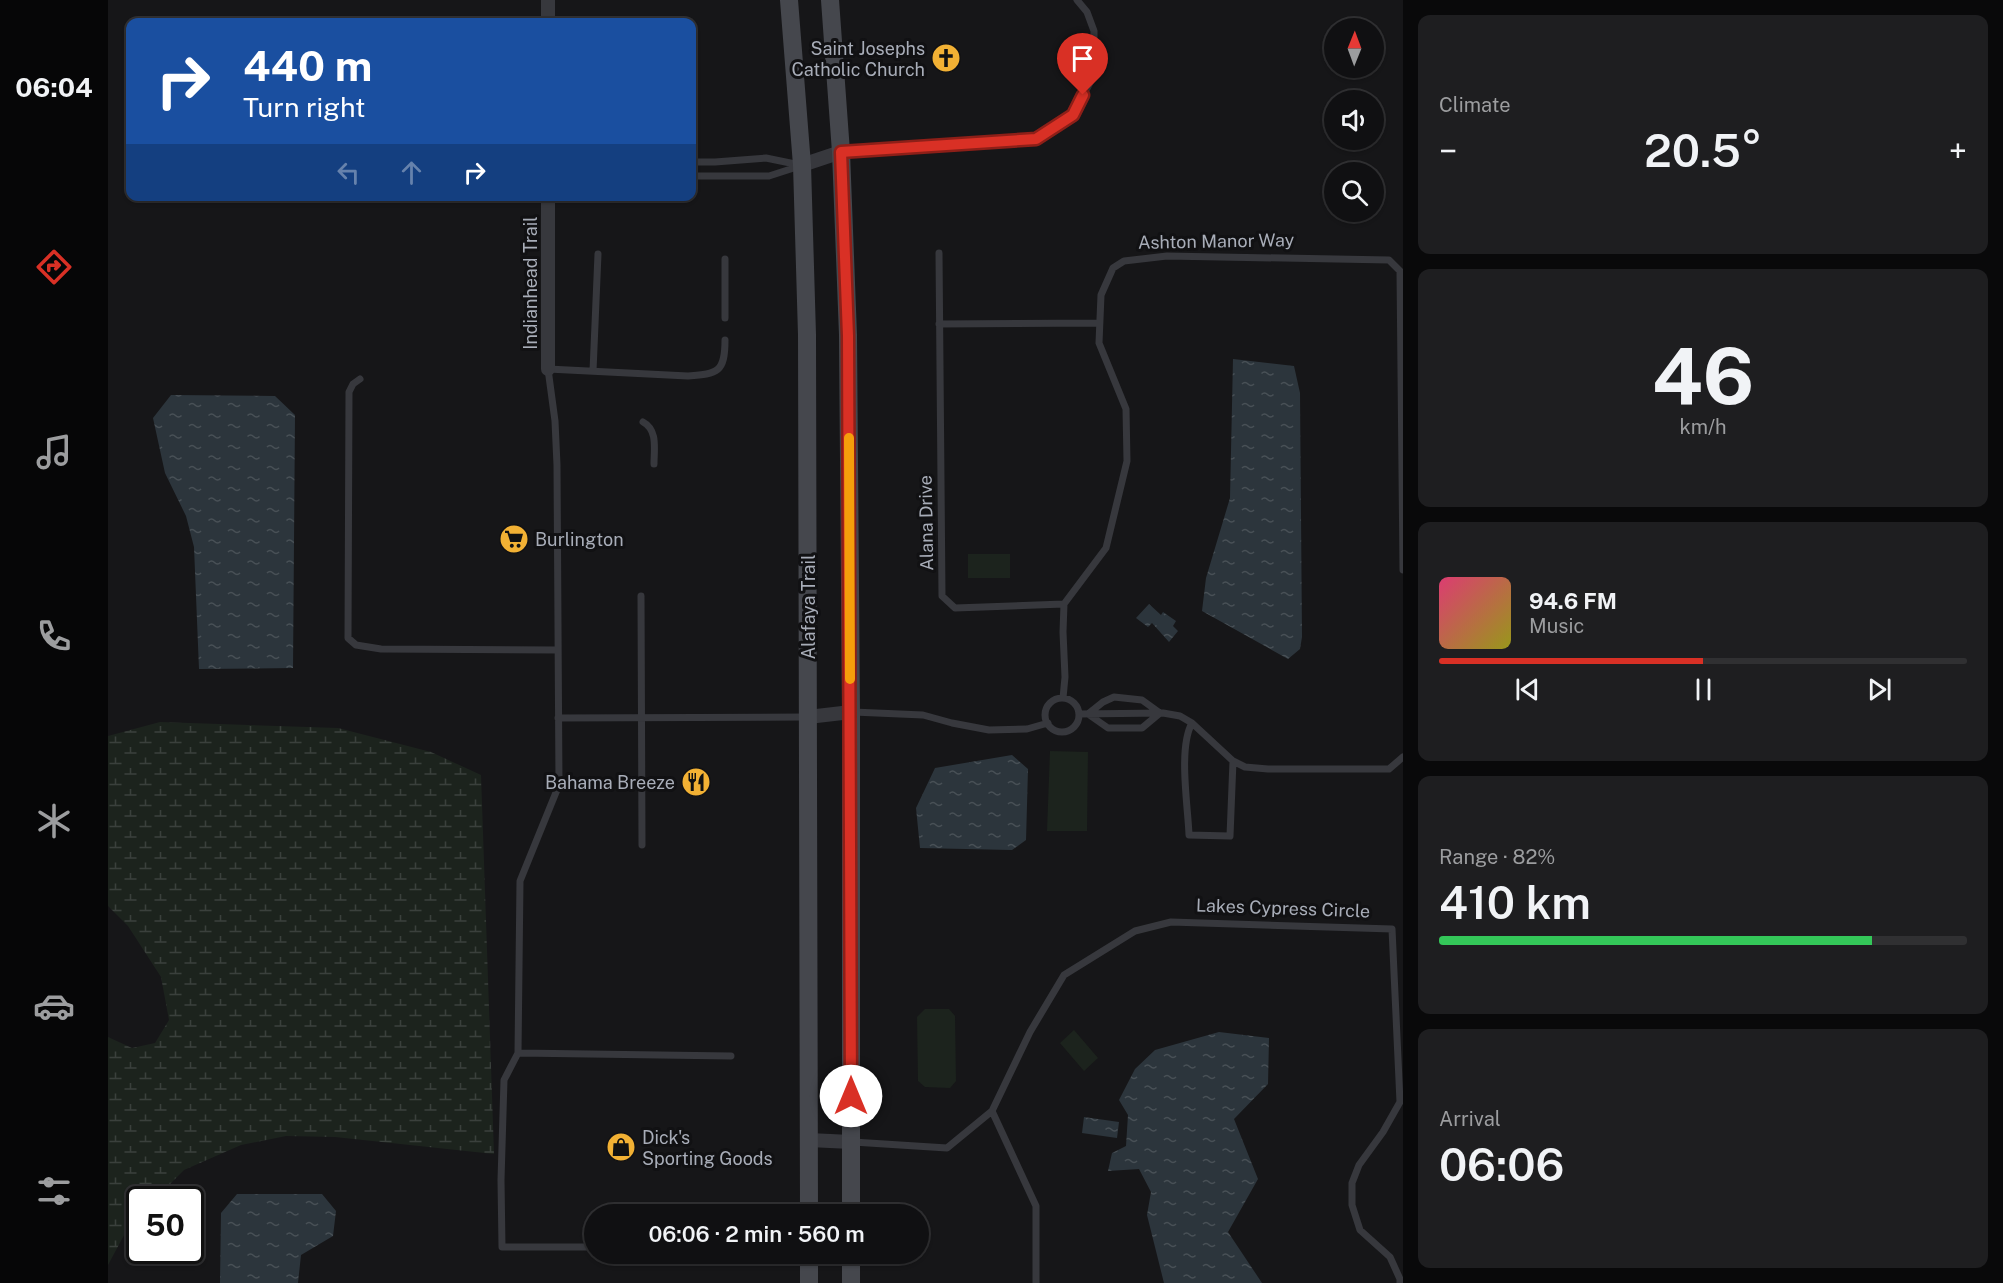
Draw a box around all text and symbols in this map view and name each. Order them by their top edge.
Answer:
north arrow [1324,18,1384,78]
map controls [1324,18,1384,222]
pin [1057,33,1108,95]
place label: Saint Josephs Catholic Church [791,38,925,80]
text: 440 m [243,41,372,90]
icon: right [144,42,222,120]
church icon: Saint Josephs Catholic Church [930,42,962,74]
icon: arrive [1066,42,1099,75]
text: 06:04 [15,71,93,103]
button: sound [1324,90,1384,150]
text: Turn right [243,91,366,123]
text: Climate [1439,93,1511,117]
text: 20.5° [1644,124,1762,177]
text: − [1439,132,1457,170]
text: + [1949,132,1967,170]
icon: left [332,156,365,189]
icon: ahead [395,156,428,189]
icon: right [458,156,491,189]
button: search [1324,162,1384,222]
street label: Indianhead Trail [520,216,541,350]
street label: Ashton Manor Way [1138,229,1295,253]
icon: directions [33,246,75,288]
text: 46 [1652,330,1754,422]
text: km/h [1679,415,1727,439]
icon: music [33,431,75,473]
street label: Alana Drive [915,475,937,571]
supermarket icon: Burlington [498,523,530,555]
place label: Burlington [535,529,624,550]
street label: Alafaya Trail [798,554,819,660]
text: 94.6 FM [1529,588,1617,614]
text: Music [1529,614,1584,638]
icon: phone [33,615,75,657]
icon: previous [1511,673,1544,706]
icon: pause [1687,673,1720,706]
icon: next [1863,673,1896,706]
restaurant icon: Bahama Breeze [680,766,712,798]
place label: Bahama Breeze [545,772,675,793]
icon: climate [33,800,75,842]
text: Range · 82% [1439,845,1555,869]
text: 410 km [1439,876,1591,929]
street label: Lakes Cypress Circle [1196,894,1370,922]
icon: car [33,985,75,1027]
position arrow [819,1064,883,1128]
text: Arrival [1439,1107,1501,1131]
place label: Dick's Sporting Goods [642,1127,773,1169]
shop icon: Dick's Sporting Goods [605,1131,637,1163]
text: 06:06 [1439,1138,1564,1191]
icon: filters [33,1170,75,1212]
speed limit sign: 50 [126,1186,204,1264]
text: 06:06 · 2 min · 560 m [648,1221,865,1247]

